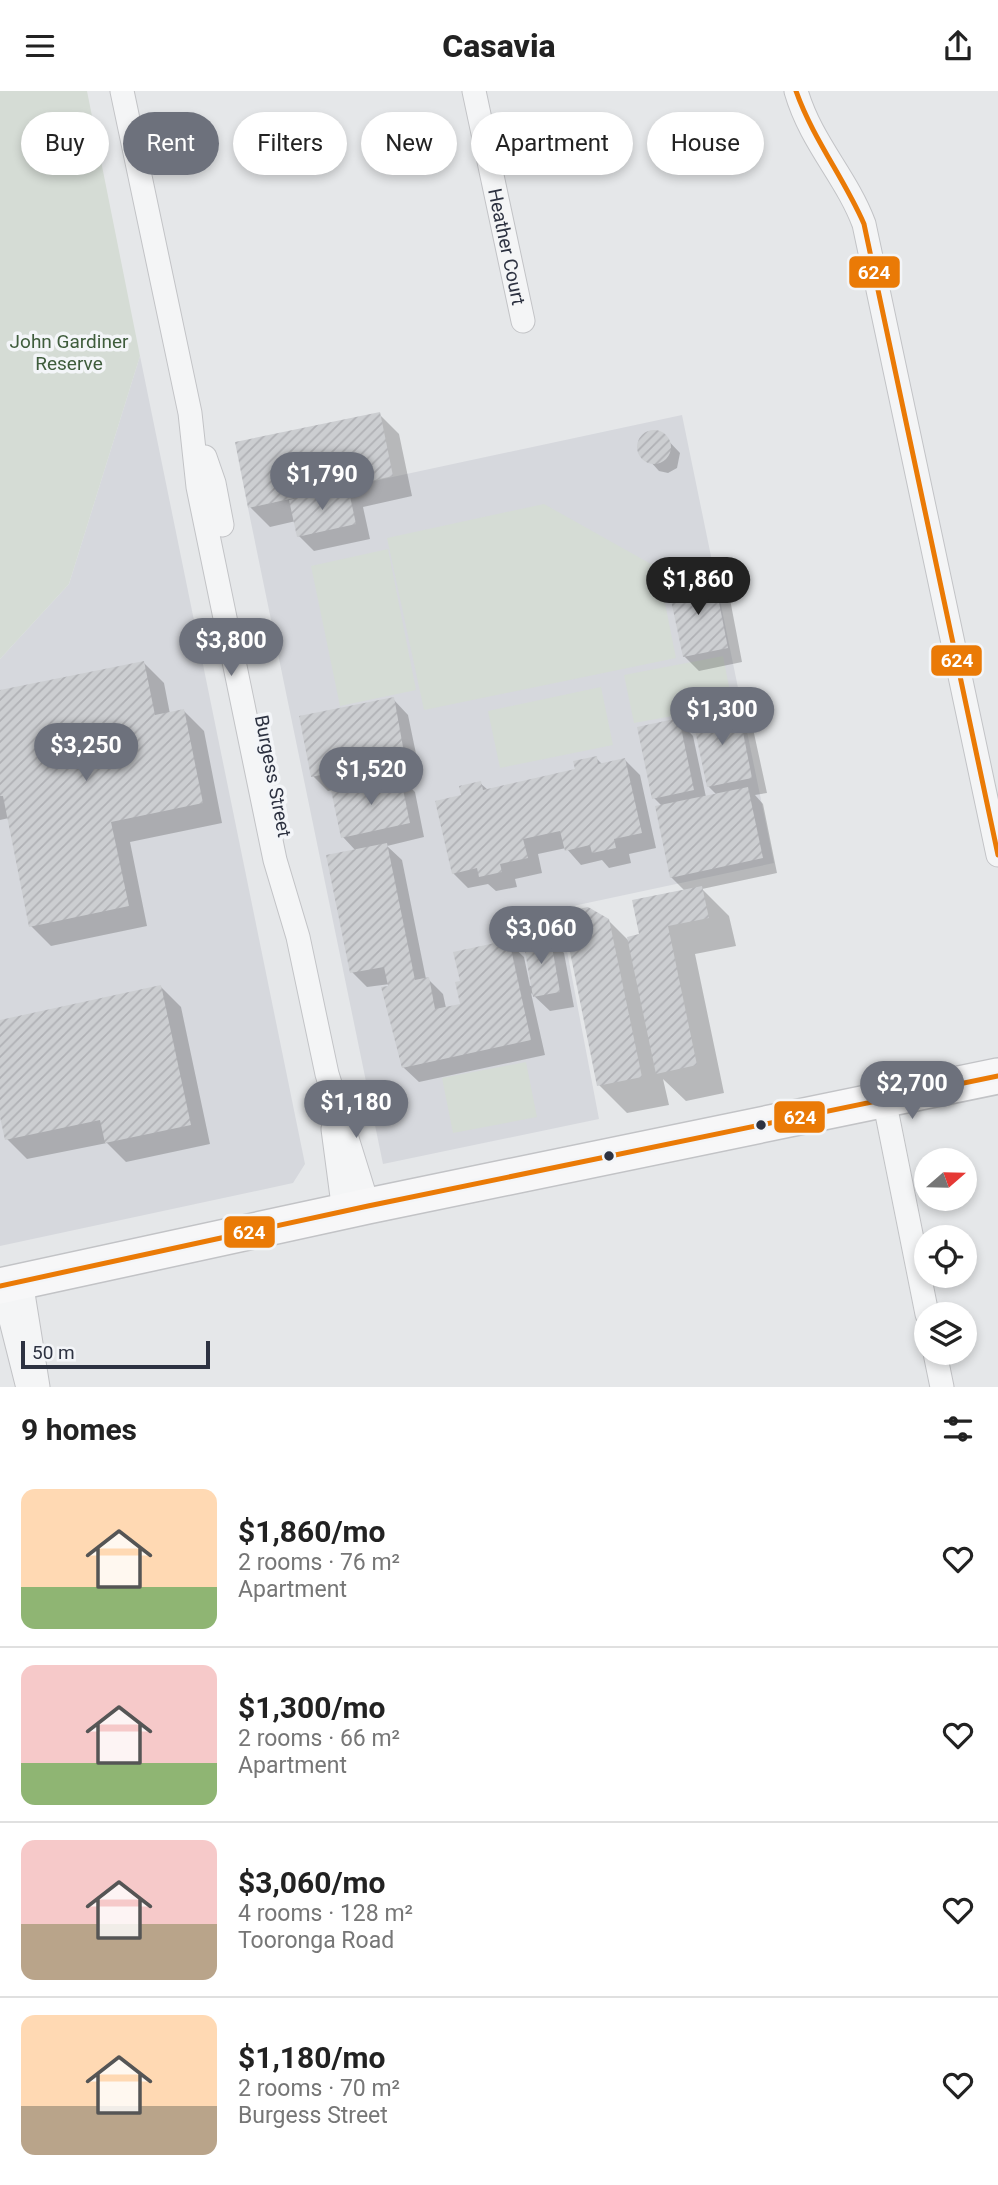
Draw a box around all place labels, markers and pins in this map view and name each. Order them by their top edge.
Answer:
pin: $1,790 [265,453,379,512]
pin: $1,860 [641,557,755,617]
pin: $3,800 [174,619,288,678]
pin: $1,300 [665,687,779,747]
pin: $3,250 [29,723,143,783]
pin: $1,520 [314,747,428,807]
pin: $3,060 [484,907,598,966]
pin: $2,700 [855,1061,969,1121]
pin: $1,180 [299,1081,413,1140]
unlabelled marker [754,1118,768,1132]
unlabelled marker [602,1149,616,1163]

